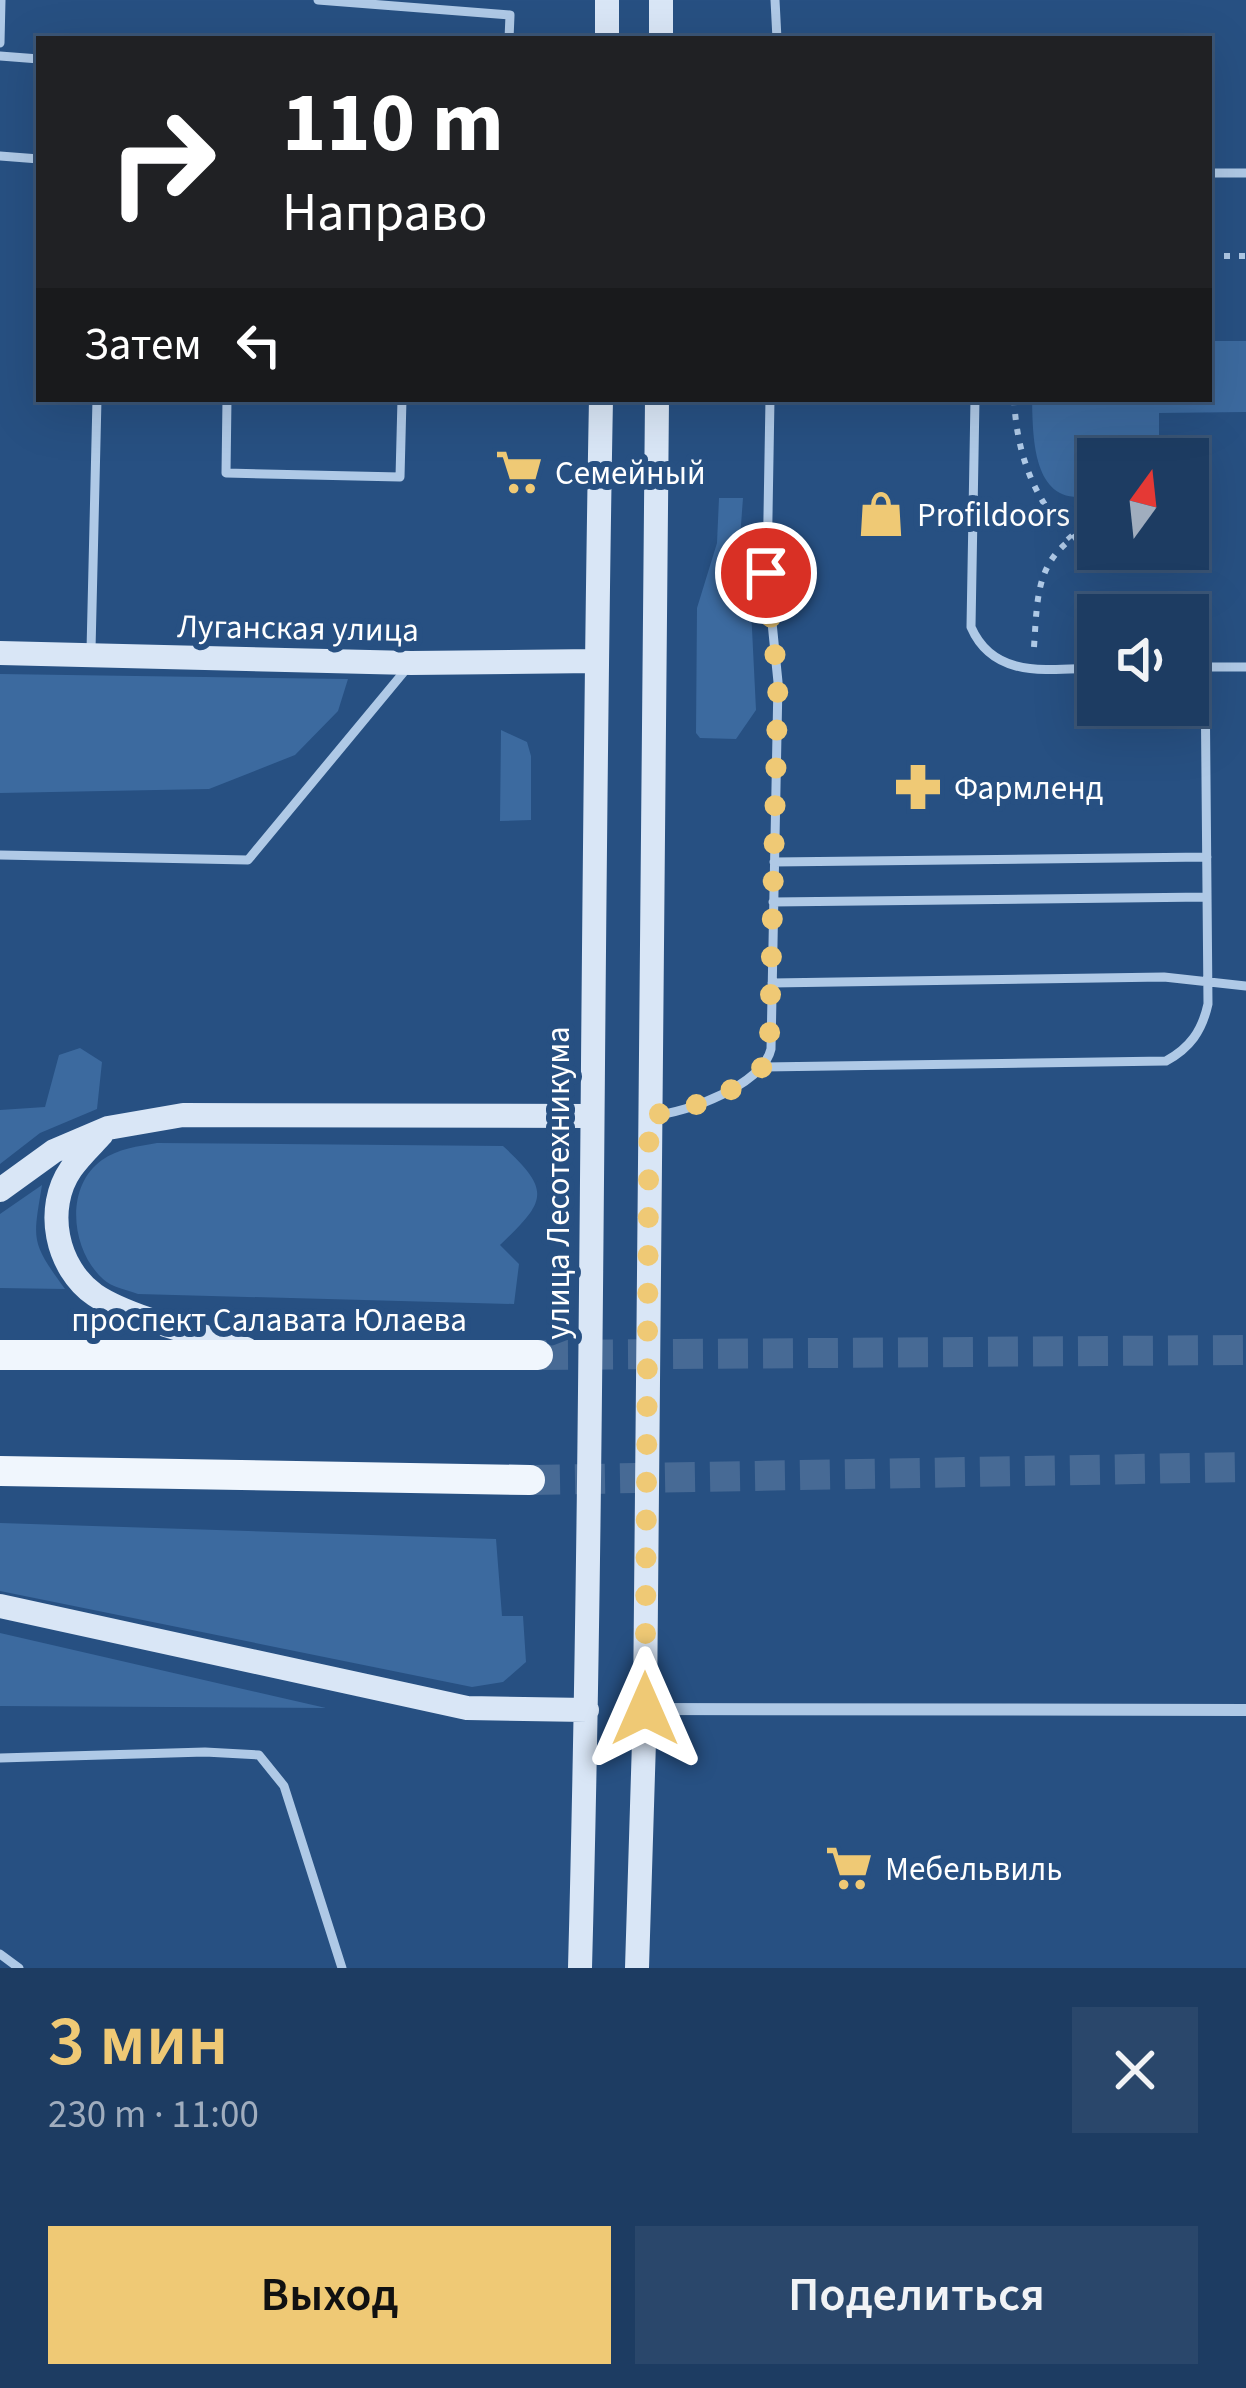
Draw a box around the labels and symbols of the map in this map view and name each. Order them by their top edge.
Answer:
north arrow [1077,438,1209,570]
supermarket icon: Семейный [494,447,544,497]
place label: Семейный [555,450,706,497]
shop icon: Profildoors [856,489,906,539]
place label: Profildoors [917,492,1070,539]
pin [715,522,817,624]
street label: Луганская улица [177,603,419,654]
pharmacy icon: Фармленд [893,762,943,812]
place label: Фармленд [954,765,1103,812]
street label: улица Лесотехникума [535,1026,582,1340]
street label: проспект Салавата Юлаева [71,1297,467,1344]
position arrow [582,1646,708,1772]
supermarket icon: Мебельвиль [824,1843,874,1893]
place label: Мебельвиль [885,1846,1063,1893]

